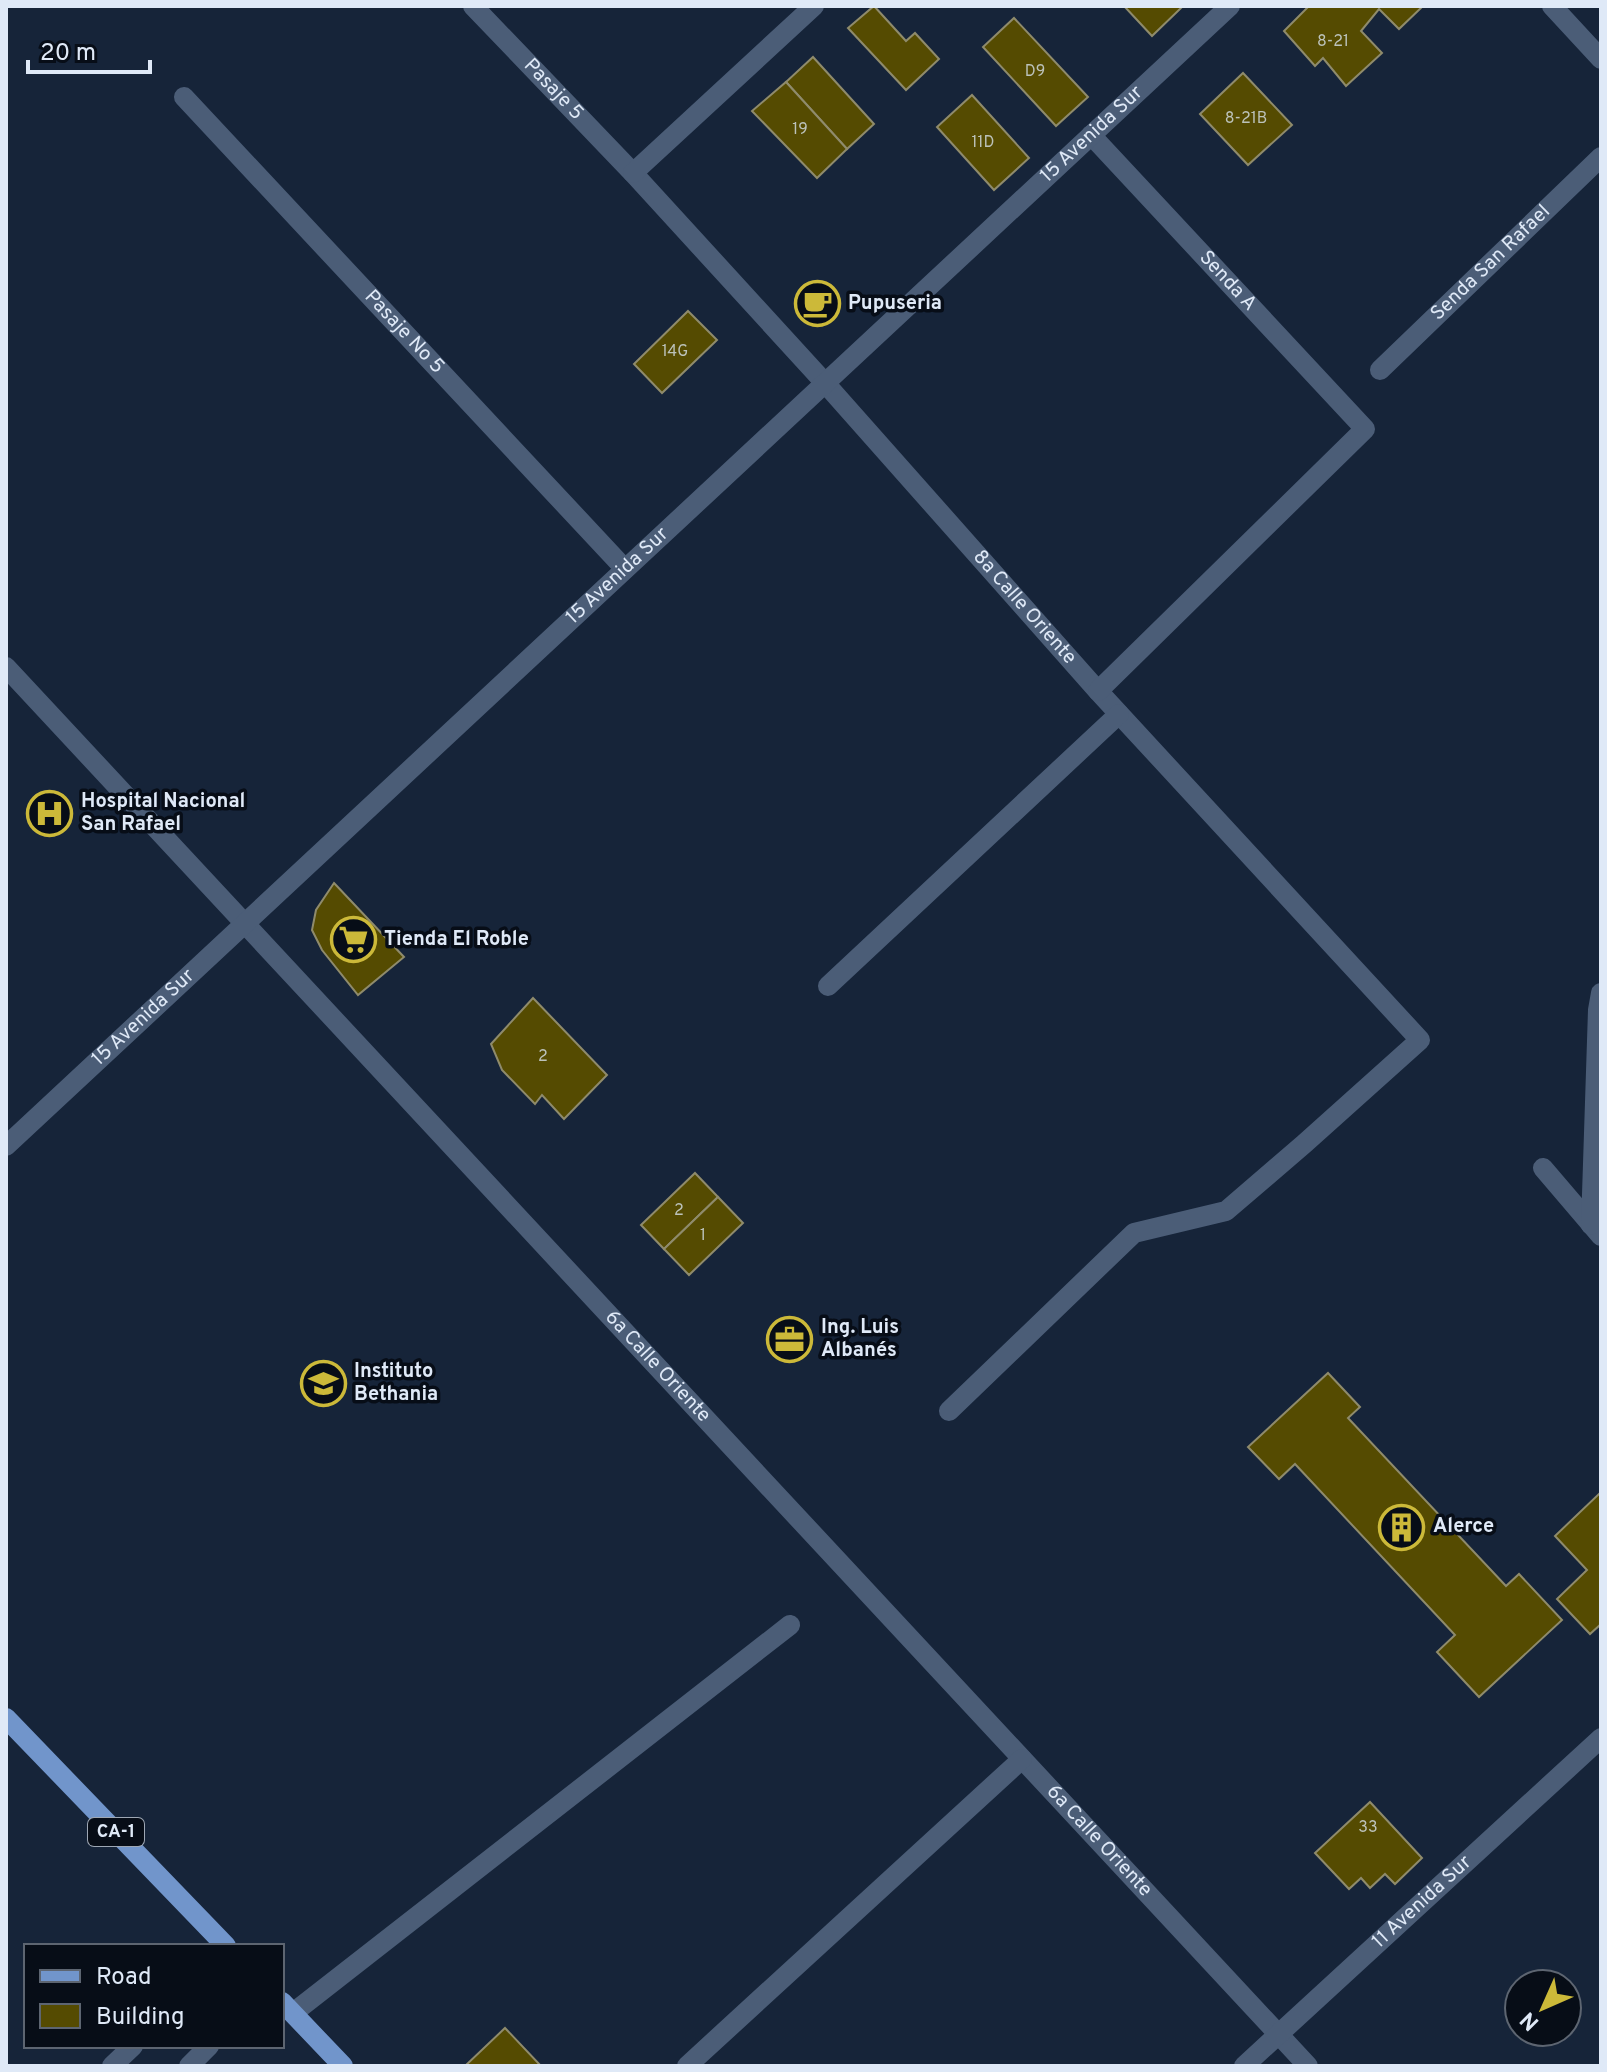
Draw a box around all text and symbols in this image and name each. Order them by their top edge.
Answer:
scale bar [28,24,150,74]
house number: 8-21 [1317,32,1349,52]
text: 20 m [40,39,96,69]
street label: Pasaje 5 [518,53,589,126]
house number: D9 [1025,62,1045,82]
street label: 15 Avenida Sur [1035,80,1149,189]
house number: 8-21B [1225,109,1267,129]
house number: 19 [792,120,808,140]
house number: 11D [972,133,994,153]
street label: Senda San Rafael [1426,199,1556,327]
street label: Senda A [1193,246,1262,317]
cafe icon: Pupuseria [793,280,841,328]
street label: Pasaje No 5 [358,285,450,380]
place label: Pupuseria [848,291,942,317]
house number: 14G [662,342,688,362]
street label: 15 Avenida Sur [561,522,675,631]
street label: 8a Calle Oriente [966,545,1082,670]
hospital icon: Hospital Nacional San Rafael [26,789,74,837]
place label: Hospital Nacional San Rafael [81,789,245,838]
supermarket icon: Tienda El Roble [329,916,377,964]
place label: Tienda El Roble [384,927,529,953]
street label: 15 Avenida Sur [87,963,201,1072]
house number: 2 [538,1047,548,1067]
house number: 2 [674,1201,684,1221]
house number: 1 [700,1226,706,1246]
street label: 6a Calle Oriente [599,1305,716,1428]
office icon: Ing. Luis Albanés [766,1315,814,1363]
place label: Ing. Luis Albanés [821,1315,899,1364]
school or university icon: Instituto Bethania [299,1359,347,1407]
place label: Instituto Bethania [354,1359,438,1408]
building icon: Alerce [1378,1503,1426,1551]
place label: Alerce [1433,1514,1494,1540]
street label: 6a Calle Oriente [1040,1780,1157,1903]
road number: CA-1 [88,1818,144,1846]
house number: 33 [1358,1818,1378,1838]
street label: 11 Avenida Sur [1367,1850,1478,1955]
legend [24,1944,284,2048]
text: Road [96,1963,152,1993]
north arrow [1503,1968,1583,2048]
text: Building [96,2003,185,2033]
text: N [1515,2005,1546,2036]

